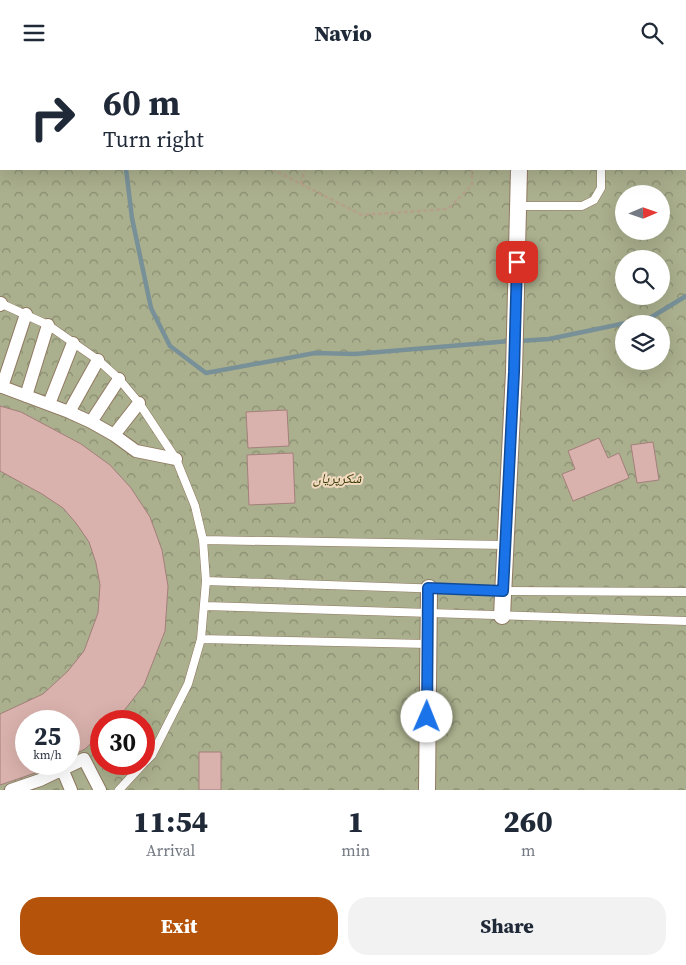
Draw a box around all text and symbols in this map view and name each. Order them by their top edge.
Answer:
text: Navio [314,18,372,48]
icon: menu [20,19,48,47]
icon: search [638,19,666,47]
text: 60 m [103,79,180,127]
icon: right [20,85,85,150]
text: Turn right [103,124,204,154]
north arrow [615,185,670,240]
map controls [615,185,670,370]
pin [496,241,538,283]
icon: arrive [503,248,531,276]
button: search [615,250,670,305]
button: layers [615,315,670,370]
park label: شکرپریاں [313,468,362,488]
position arrow [400,690,452,742]
speed limit sign: 30 [90,710,155,775]
text: 25 [34,719,61,753]
text: km/h [33,747,62,763]
text: 11:54 [133,801,208,842]
text: 1 [347,801,364,842]
text: 260 [503,801,553,842]
text: Arrival [146,839,195,861]
text: min [341,839,370,861]
text: m [521,839,535,861]
button: Exit [20,897,338,955]
button: Share [348,897,666,955]

